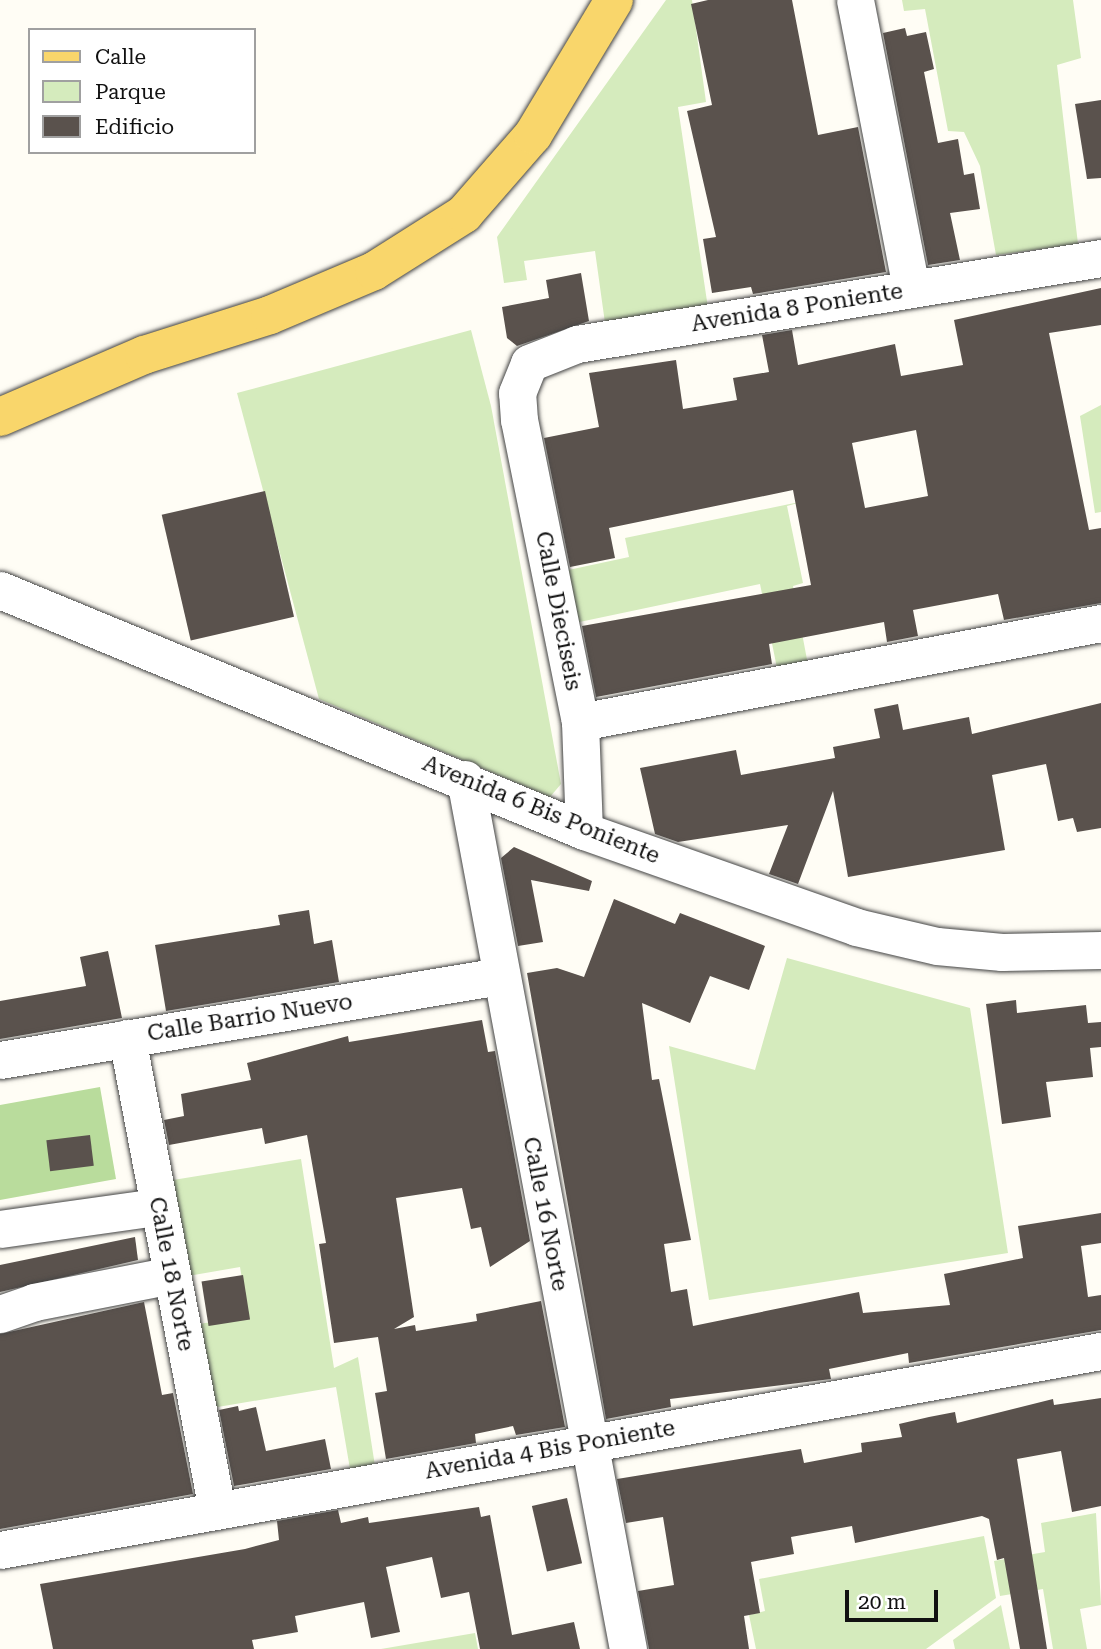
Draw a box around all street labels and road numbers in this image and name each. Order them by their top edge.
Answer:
street label: Avenida 8 Poniente [689,278,905,338]
street label: Calle Dieciseis [529,529,587,693]
street label: Avenida 6 Bis Poniente [418,750,664,870]
street label: Calle Barrio Nuevo [145,988,355,1048]
street label: Calle 16 Norte [517,1135,573,1293]
street label: Calle 18 Norte [143,1195,199,1353]
street label: Avenida 4 Bis Poniente [423,1414,677,1486]

